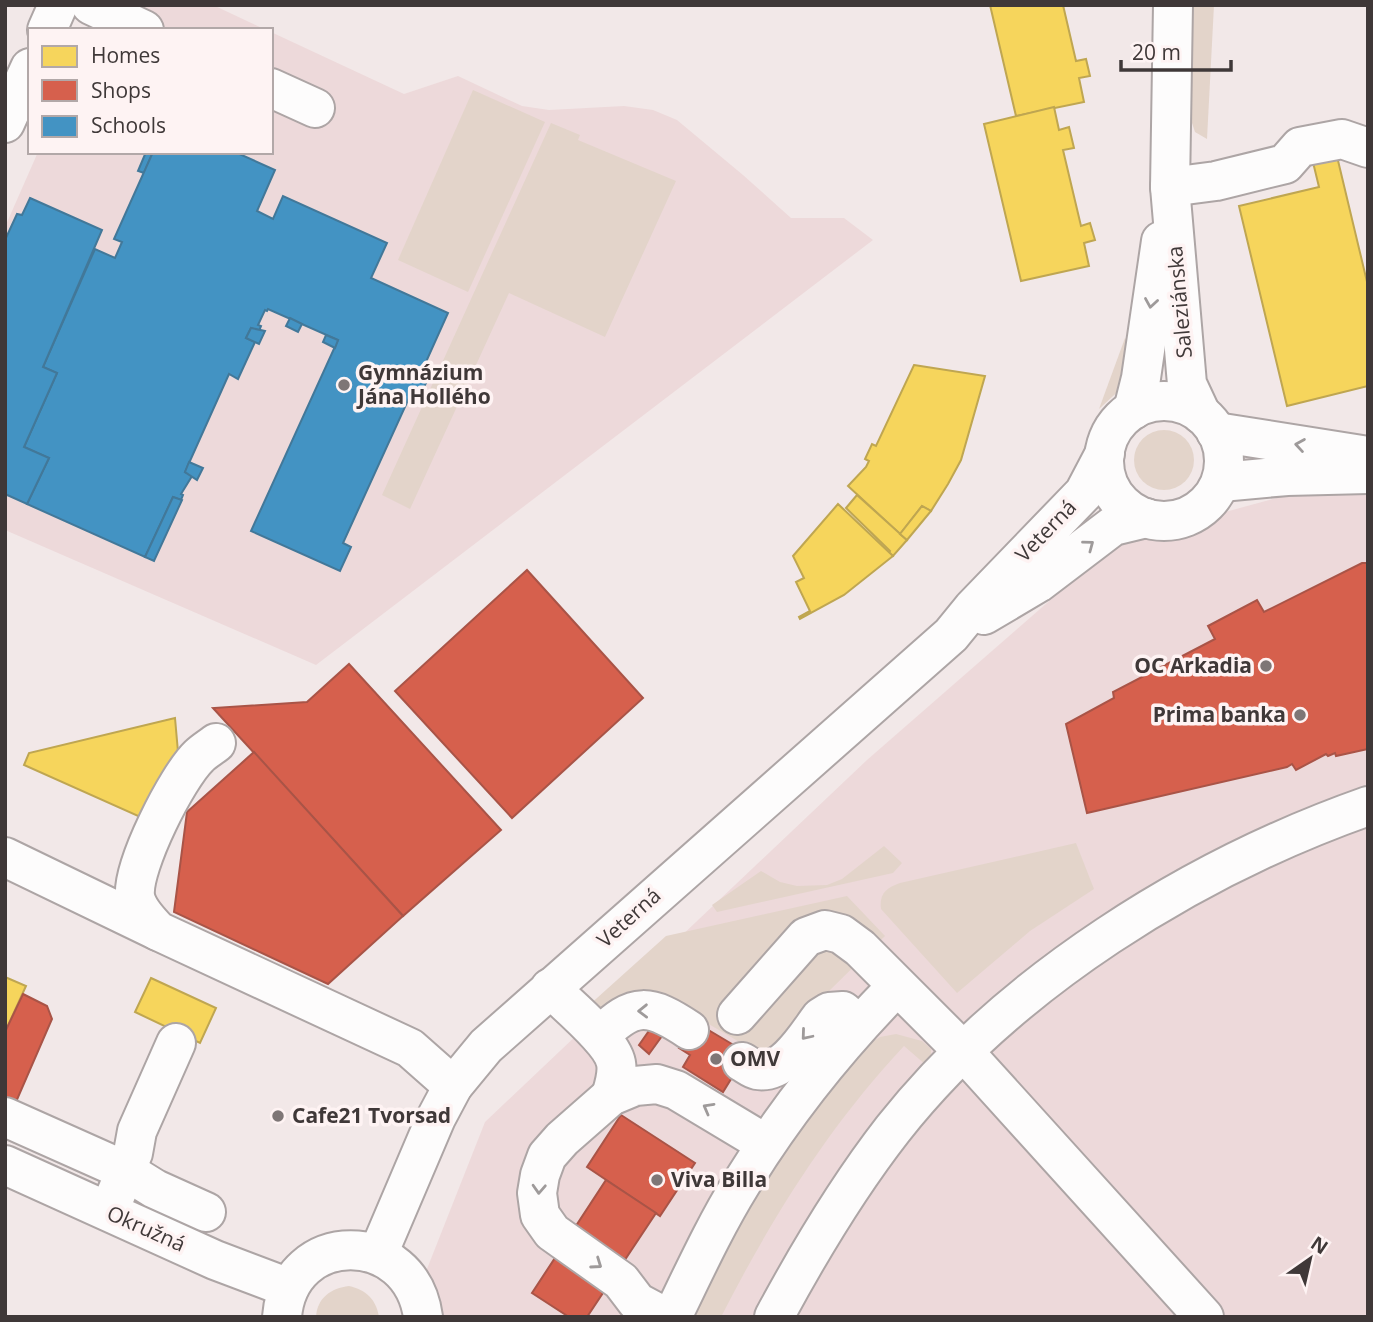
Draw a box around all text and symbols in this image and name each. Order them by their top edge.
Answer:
legend [28,28,273,154]
scale bar [1121,28,1231,72]
text: 20 m [1132,38,1181,66]
text: Homes [91,41,160,69]
text: Shops [91,76,151,104]
text: Schools [91,111,166,139]
street label: Saleziánska [1160,245,1198,359]
one-way arrow [1144,297,1159,309]
place label: Gymnázium Jána Hollého [356,358,491,410]
marker: Gymnázium Jána Hollého [336,377,352,393]
one-way arrow [1295,438,1306,453]
street label: Veterná [1009,493,1082,568]
one-way arrow [1081,540,1094,553]
place label: OC Arkadia [1134,651,1252,679]
marker: OC Arkadia [1258,658,1274,674]
place label: Prima banka [1153,700,1286,728]
marker: Prima banka [1292,707,1308,723]
street label: Veterná [590,881,666,953]
one-way arrow [637,1004,648,1019]
one-way arrow [802,1027,814,1040]
place label: OMV [730,1044,781,1072]
marker: OMV [708,1051,724,1067]
place label: Cafe21 Tvorsad [292,1101,451,1129]
one-way arrow [703,1103,716,1116]
marker: Cafe21 Tvorsad [270,1108,286,1124]
place label: Viva Billa [671,1165,767,1193]
marker: Viva Billa [649,1172,665,1188]
one-way arrow [531,1184,546,1195]
street label: Okružná [103,1198,190,1258]
north arrow [1275,1224,1345,1294]
text: N [1306,1230,1333,1260]
one-way arrow [589,1256,602,1268]

